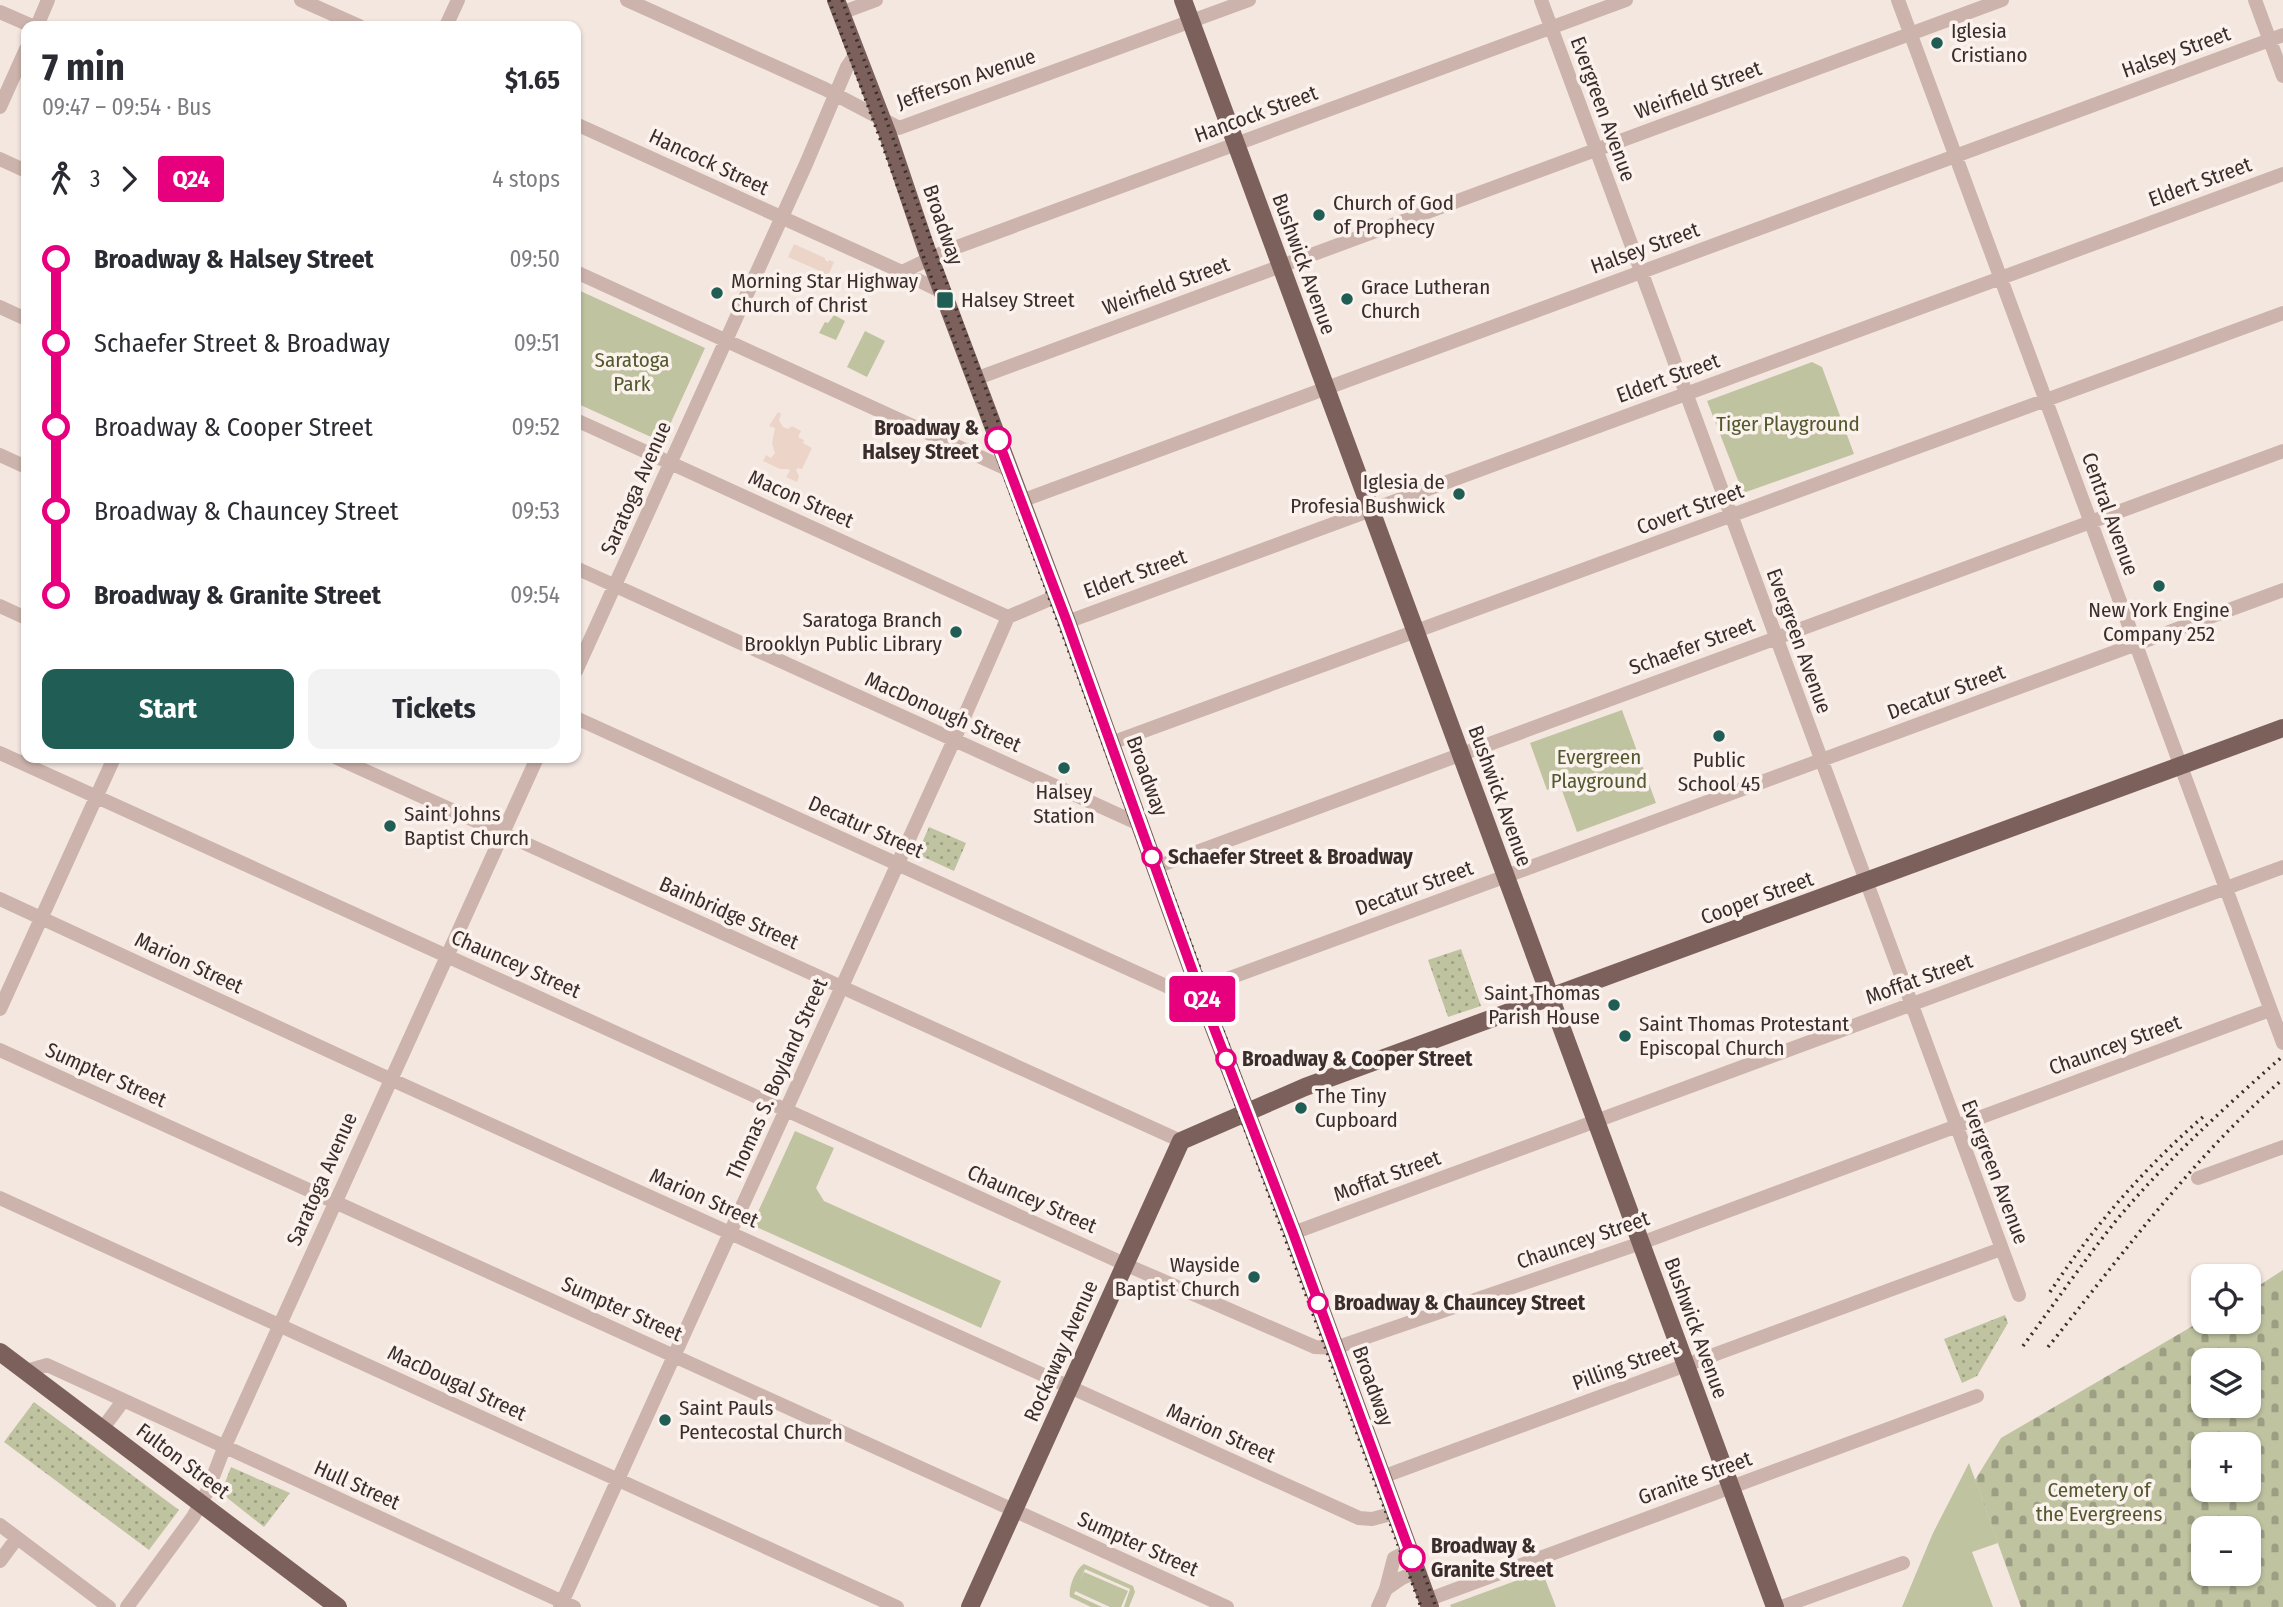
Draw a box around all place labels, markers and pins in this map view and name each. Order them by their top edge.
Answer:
place label: Iglesia Cristiano [1951,18,2028,68]
marker: Iglesia Cristiano [1929,35,1945,51]
place label: Church of God of Prophecy [1333,190,1454,240]
marker: Church of God of Prophecy [1311,207,1327,223]
place label: Morning Star Highway Church of Christ [731,268,919,318]
place label: Grace Lutheran Church [1361,274,1490,324]
marker: Morning Star Highway Church of Christ [709,285,725,301]
place label: Halsey Street [961,287,1075,313]
marker: Halsey Street [935,290,955,310]
marker: Grace Lutheran Church [1339,291,1355,307]
place label: Broadway & Halsey Street [862,415,980,465]
marker: Broadway & Halsey Street [985,427,1011,453]
place label: Iglesia de Profesia Bushwick [1290,469,1445,519]
marker: Iglesia de Profesia Bushwick [1451,486,1467,502]
marker: New York Engine Company 252 [2151,578,2167,594]
place label: New York Engine Company 252 [2088,597,2230,647]
place label: Saratoga Branch Brooklyn Public Library [744,607,943,657]
marker: Saratoga Branch Brooklyn Public Library [948,624,964,640]
marker: Public School 45 [1711,728,1727,744]
place label: Public School 45 [1678,747,1760,797]
marker: Halsey Station [1056,760,1072,776]
place label: Halsey Station [1033,779,1095,829]
place label: Saint Johns Baptist Church [404,801,529,851]
marker: Saint Johns Baptist Church [382,818,398,834]
place label: Schaefer Street & Broadway [1168,844,1414,870]
marker: Schaefer Street & Broadway [1142,847,1162,867]
place label: Saint Thomas Parish House [1484,980,1600,1030]
marker: Saint Thomas Parish House [1606,997,1622,1013]
place label: Saint Thomas Protestant Episcopal Church [1639,1011,1849,1061]
marker: Saint Thomas Protestant Episcopal Church [1617,1028,1633,1044]
place label: Broadway & Cooper Street [1242,1046,1473,1072]
marker: Broadway & Cooper Street [1216,1049,1236,1069]
place label: The Tiny Cupboard [1315,1083,1398,1133]
marker: The Tiny Cupboard [1293,1100,1309,1116]
place label: Wayside Baptist Church [1115,1252,1240,1302]
marker: Wayside Baptist Church [1246,1269,1262,1285]
place label: Broadway & Chauncey Street [1334,1290,1586,1316]
marker: Broadway & Chauncey Street [1308,1293,1328,1313]
place label: Saint Pauls Pentecostal Church [679,1395,843,1445]
marker: Saint Pauls Pentecostal Church [657,1412,673,1428]
place label: Broadway & Granite Street [1431,1533,1554,1583]
marker: Broadway & Granite Street [1399,1545,1425,1571]

